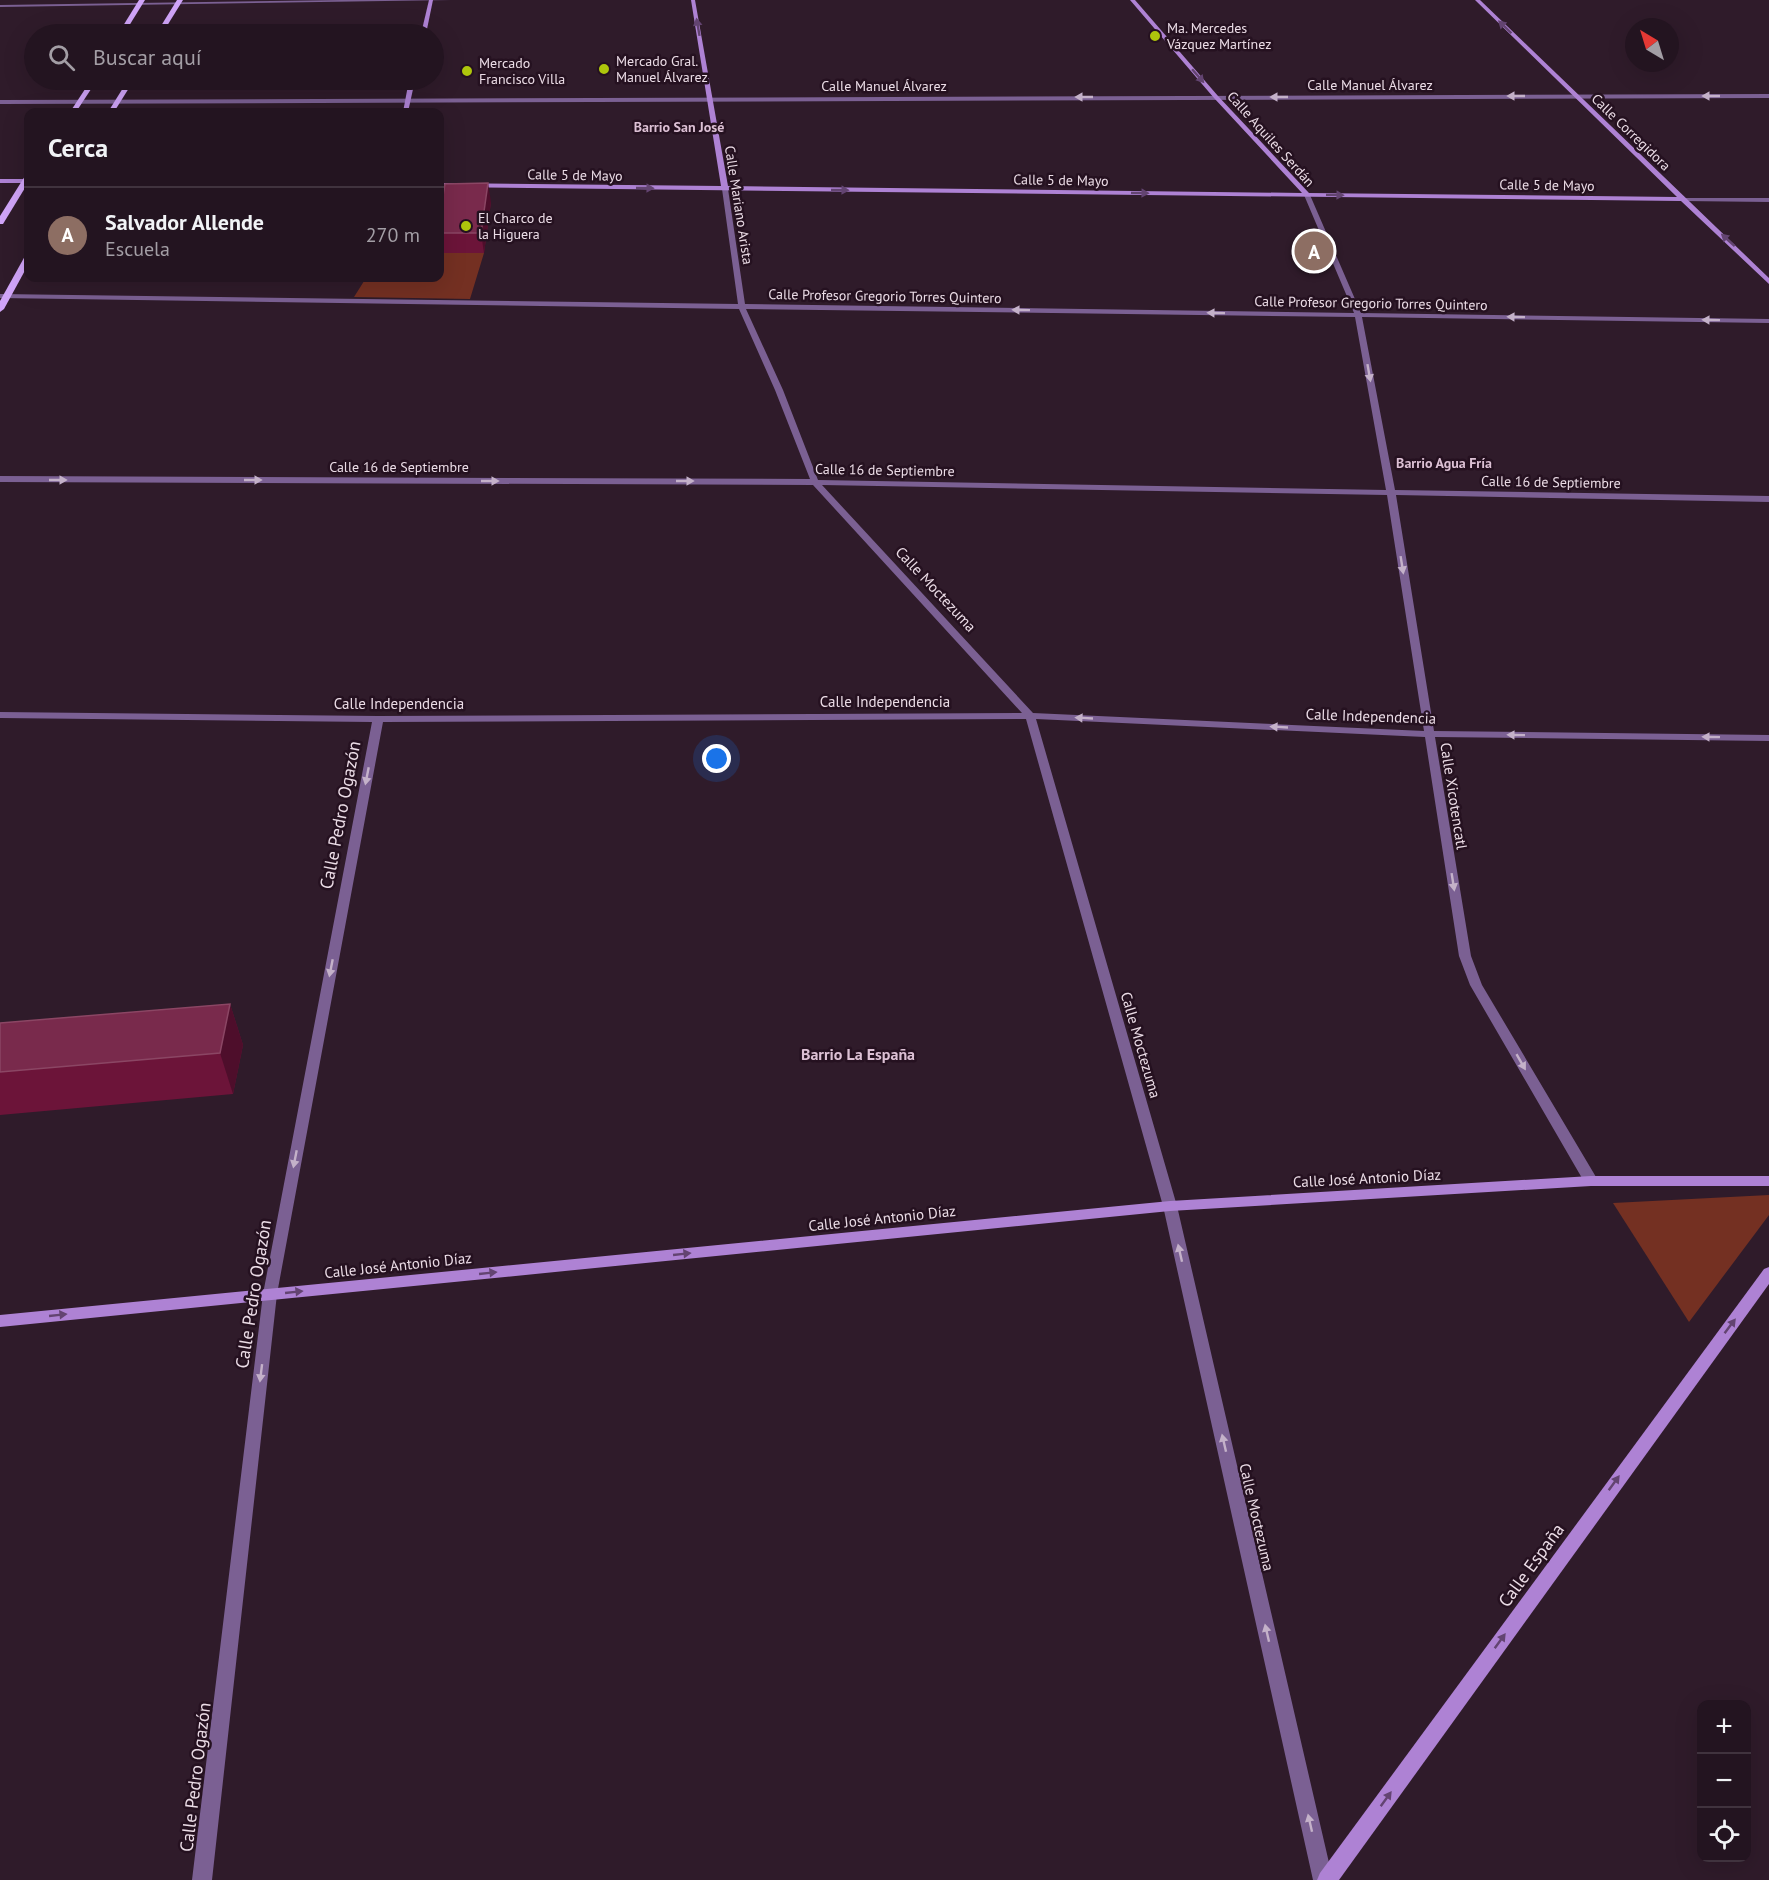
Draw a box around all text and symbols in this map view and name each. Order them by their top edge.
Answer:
one-way arrow [693,18,702,37]
north arrow [1625,18,1679,72]
place label: Ma. Mercedes Vázquez Martínez [1166,19,1271,53]
one-way arrow [1497,20,1512,34]
search box [24,24,444,90]
marker: Ma. Mercedes Vázquez Martínez [1148,29,1162,43]
icon: search [45,41,78,74]
text: Buscar aquí [93,43,202,71]
place label: Mercado Gral. Manuel Álvarez [616,52,708,86]
place label: Mercado Francisco Villa [479,54,565,88]
marker: Mercado Gral. Manuel Álvarez [597,62,611,76]
marker: Mercado Francisco Villa [460,64,474,78]
one-way arrow [1191,68,1204,83]
street label: Calle Manuel Álvarez [1307,76,1433,94]
street label: Calle Manuel Álvarez [821,77,947,95]
street label: Calle Aquiles Serdán [1223,88,1319,190]
street label: Calle Corregidora [1588,90,1674,174]
one-way arrow [1701,91,1720,101]
one-way arrow [1074,92,1093,102]
one-way arrow [1269,92,1288,102]
one-way arrow [1506,92,1525,101]
district label: Barrio San José [634,118,724,136]
text: Cerca [48,131,108,164]
street label: Calle Mariano Arista [721,144,757,266]
street label: Calle 5 de Mayo [527,165,623,185]
street label: Calle 5 de Mayo [1013,170,1109,190]
street label: Calle 5 de Mayo [1499,175,1595,195]
one-way arrow [635,183,654,193]
one-way arrow [830,185,849,195]
one-way arrow [1130,188,1149,198]
one-way arrow [1325,190,1344,200]
text: Salvador Allende [105,208,264,236]
place label: El Charco de la Higuera [478,209,553,243]
marker: El Charco de la Higuera [459,219,473,233]
text: A [61,222,74,248]
text: 270 m [366,222,420,248]
pin: A [1294,228,1334,274]
one-way arrow [1721,234,1736,247]
text: Escuela [105,236,170,262]
street label: Calle Profesor Gregorio Torres Quintero [768,285,1002,307]
street label: Calle Profesor Gregorio Torres Quintero [1254,292,1488,314]
one-way arrow [1011,305,1030,315]
one-way arrow [1206,308,1225,318]
one-way arrow [1506,312,1525,322]
one-way arrow [1701,315,1720,325]
one-way arrow [1365,363,1374,382]
district label: Barrio Agua Fría [1396,454,1492,472]
street label: Calle 16 de Septiembre [329,458,469,476]
street label: Calle 16 de Septiembre [815,460,955,480]
street label: Calle 16 de Septiembre [1481,472,1621,492]
one-way arrow [49,475,68,485]
one-way arrow [244,475,263,485]
one-way arrow [481,476,500,486]
one-way arrow [676,476,695,486]
street label: Calle Moctezuma [892,542,980,636]
one-way arrow [1398,555,1407,574]
street label: Calle Independencia [820,692,950,711]
street label: Calle Independencia [334,694,464,713]
street label: Calle Independencia [1305,704,1437,728]
one-way arrow [1074,714,1093,723]
one-way arrow [1269,723,1288,732]
one-way arrow [1506,730,1525,740]
one-way arrow [1701,732,1720,742]
street label: Calle Pedro Ogazón [314,739,366,891]
street label: Calle Xicotencatl [1436,741,1472,851]
your location [702,744,731,773]
one-way arrow [362,767,371,786]
one-way arrow [1449,872,1458,891]
one-way arrow [326,959,335,978]
street label: Calle Moctezuma [1117,990,1165,1100]
district label: Barrio La España [801,1044,915,1064]
one-way arrow [1516,1053,1526,1070]
one-way arrow [290,1150,299,1169]
street label: Calle José Antonio Díaz [1293,1165,1441,1191]
street label: Calle José Antonio Díaz [807,1201,957,1235]
street label: Calle Pedro Ogazón [230,1218,276,1370]
one-way arrow [1175,1243,1185,1262]
street label: Calle José Antonio Díaz [323,1248,473,1282]
one-way arrow [673,1249,692,1259]
one-way arrow [479,1268,498,1278]
one-way arrow [285,1287,304,1297]
one-way arrow [49,1310,68,1320]
one-way arrow [1723,1318,1735,1333]
one-way arrow [256,1363,266,1382]
one-way arrow [1218,1433,1228,1452]
street label: Calle Moctezuma [1235,1461,1279,1573]
one-way arrow [1608,1475,1620,1490]
street label: Calle España [1493,1519,1569,1611]
one-way arrow [1262,1623,1271,1642]
one-way arrow [1494,1633,1506,1649]
map controls [1697,1700,1751,1862]
button: + [1697,1700,1751,1754]
street label: Calle Pedro Ogazón [174,1701,216,1853]
button: − [1697,1754,1751,1808]
one-way arrow [1379,1791,1391,1806]
button: locate [1697,1808,1751,1862]
one-way arrow [1305,1814,1315,1832]

